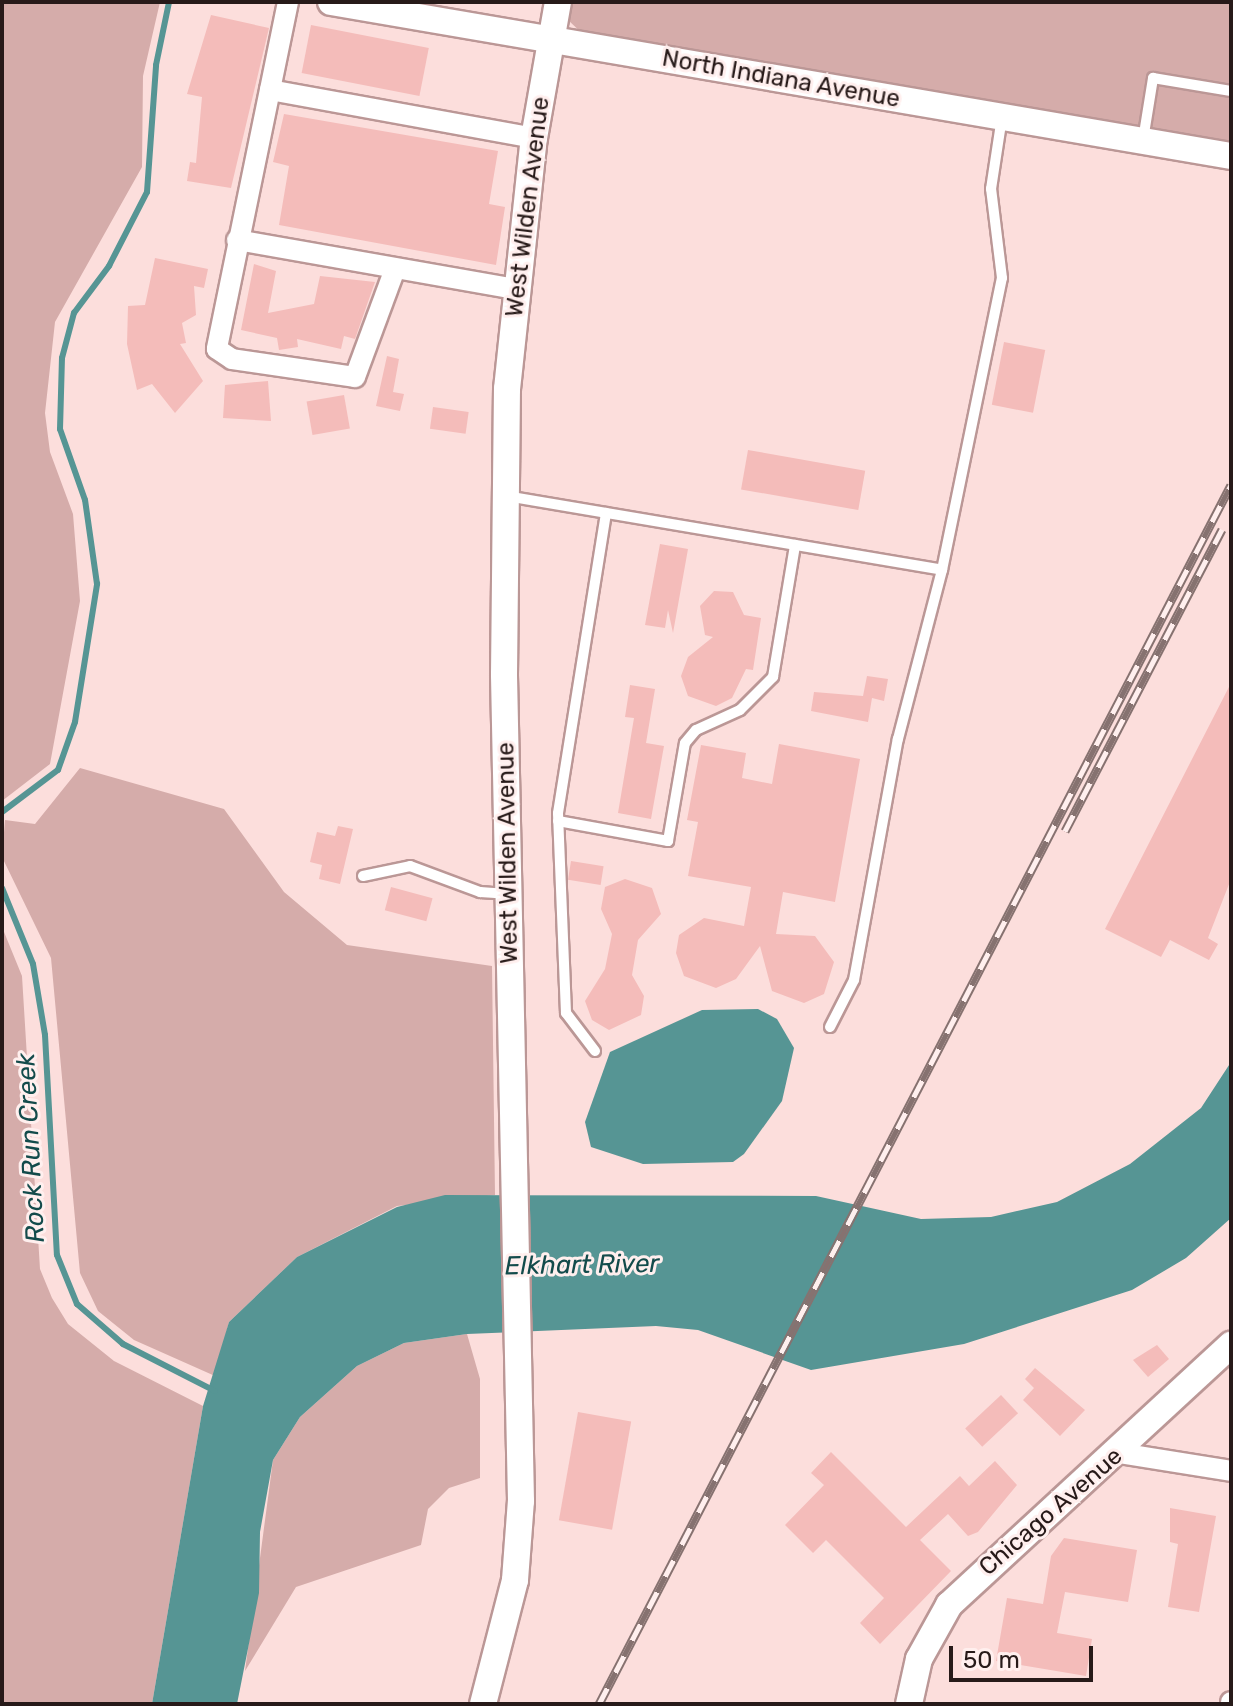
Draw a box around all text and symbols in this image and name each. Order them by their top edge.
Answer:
street label: North Indiana Avenue [660,44,902,114]
street label: West Wilden Avenue [500,95,556,319]
street label: West Wilden Avenue [492,741,524,965]
water label: Rock Run Creek [10,1052,52,1244]
water label: Elkhart River [504,1248,660,1282]
street label: Chicago Avenue [973,1442,1129,1582]
scale bar [953,1630,1097,1680]
text: 50 m [963,1646,1020,1674]

